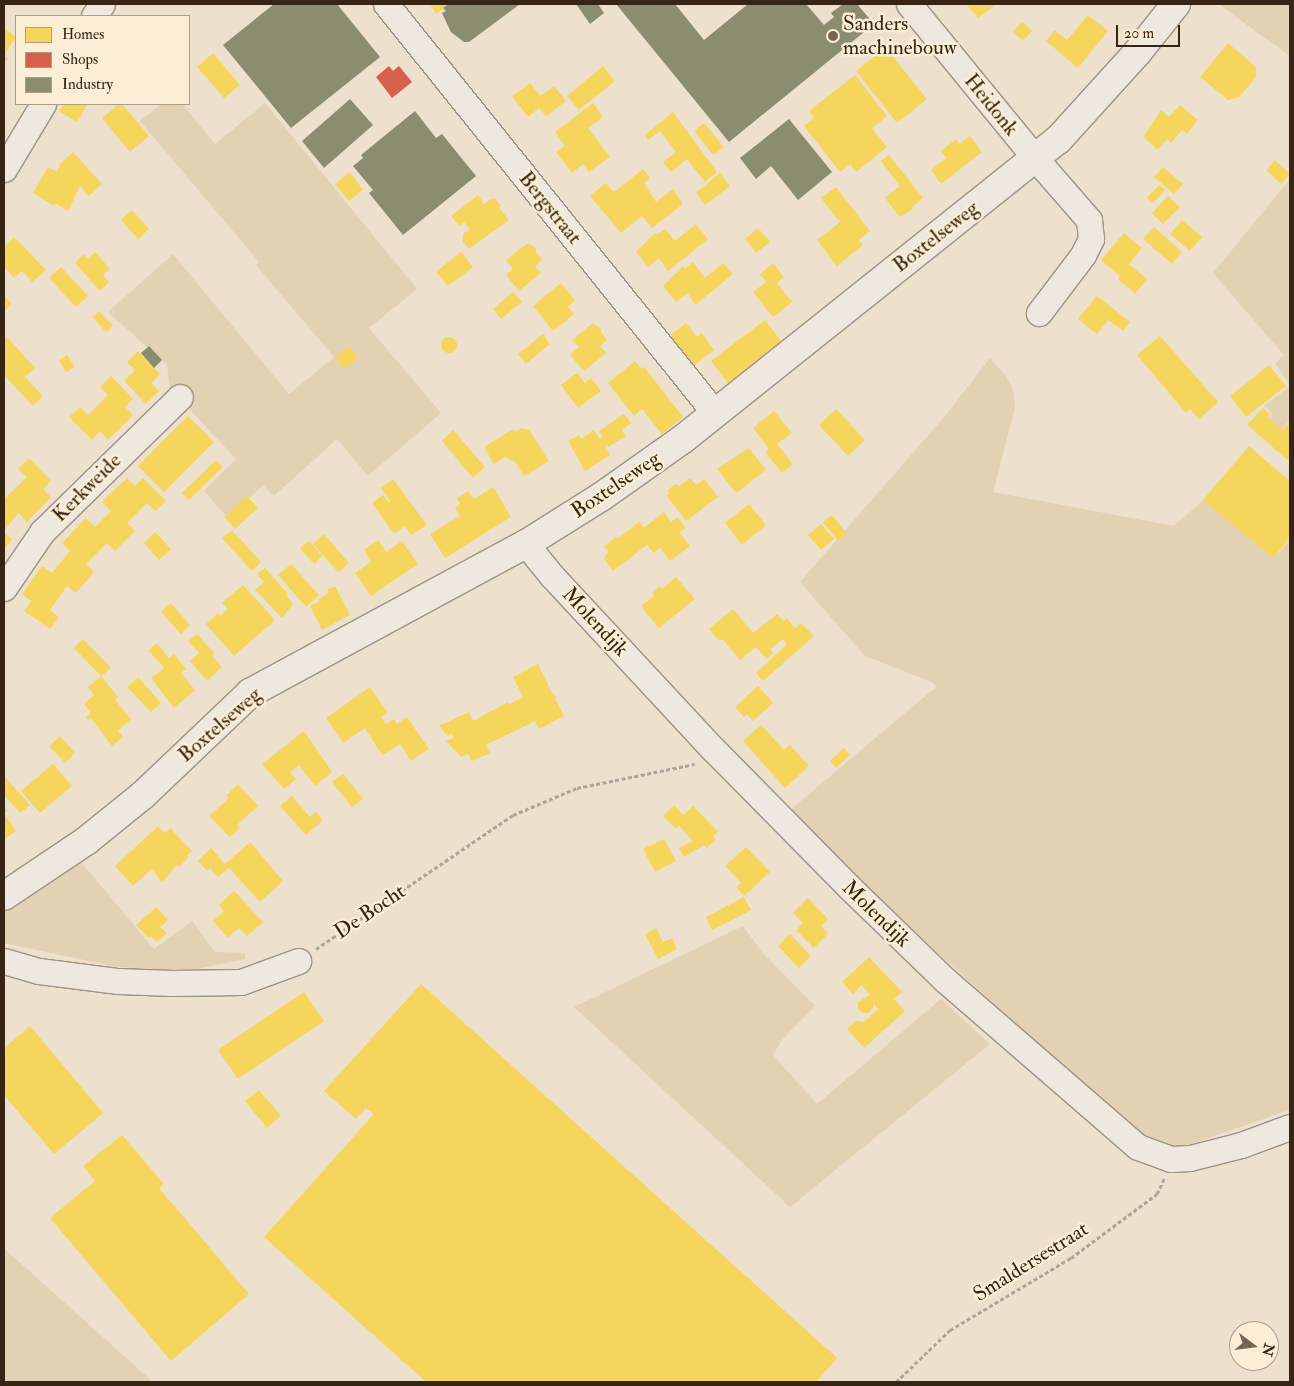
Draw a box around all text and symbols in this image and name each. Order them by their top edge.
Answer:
place label: Sanders machinebouw [843,11,957,61]
legend [15,15,190,105]
scale bar [1119,15,1183,47]
text: 20 m [1124,24,1154,43]
text: Homes [62,25,104,44]
marker: Sanders machinebouw [827,30,839,42]
text: Shops [62,50,98,69]
street label: Heidonk [958,69,1024,141]
text: Industry [62,75,113,94]
street label: Bergstraat [513,166,587,250]
street label: Boxtelseweg [888,196,984,278]
street label: Boxtelseweg [567,446,665,524]
street label: Kerkweide [47,448,127,528]
street label: Molendijk [557,582,633,662]
street label: Boxtelseweg [173,682,267,768]
street label: Molendijk [837,875,915,953]
street label: De Bocht [330,879,410,945]
street label: Smaldersestraat [969,1217,1093,1307]
north arrow [1229,1321,1279,1371]
text: N [1258,1341,1278,1358]

